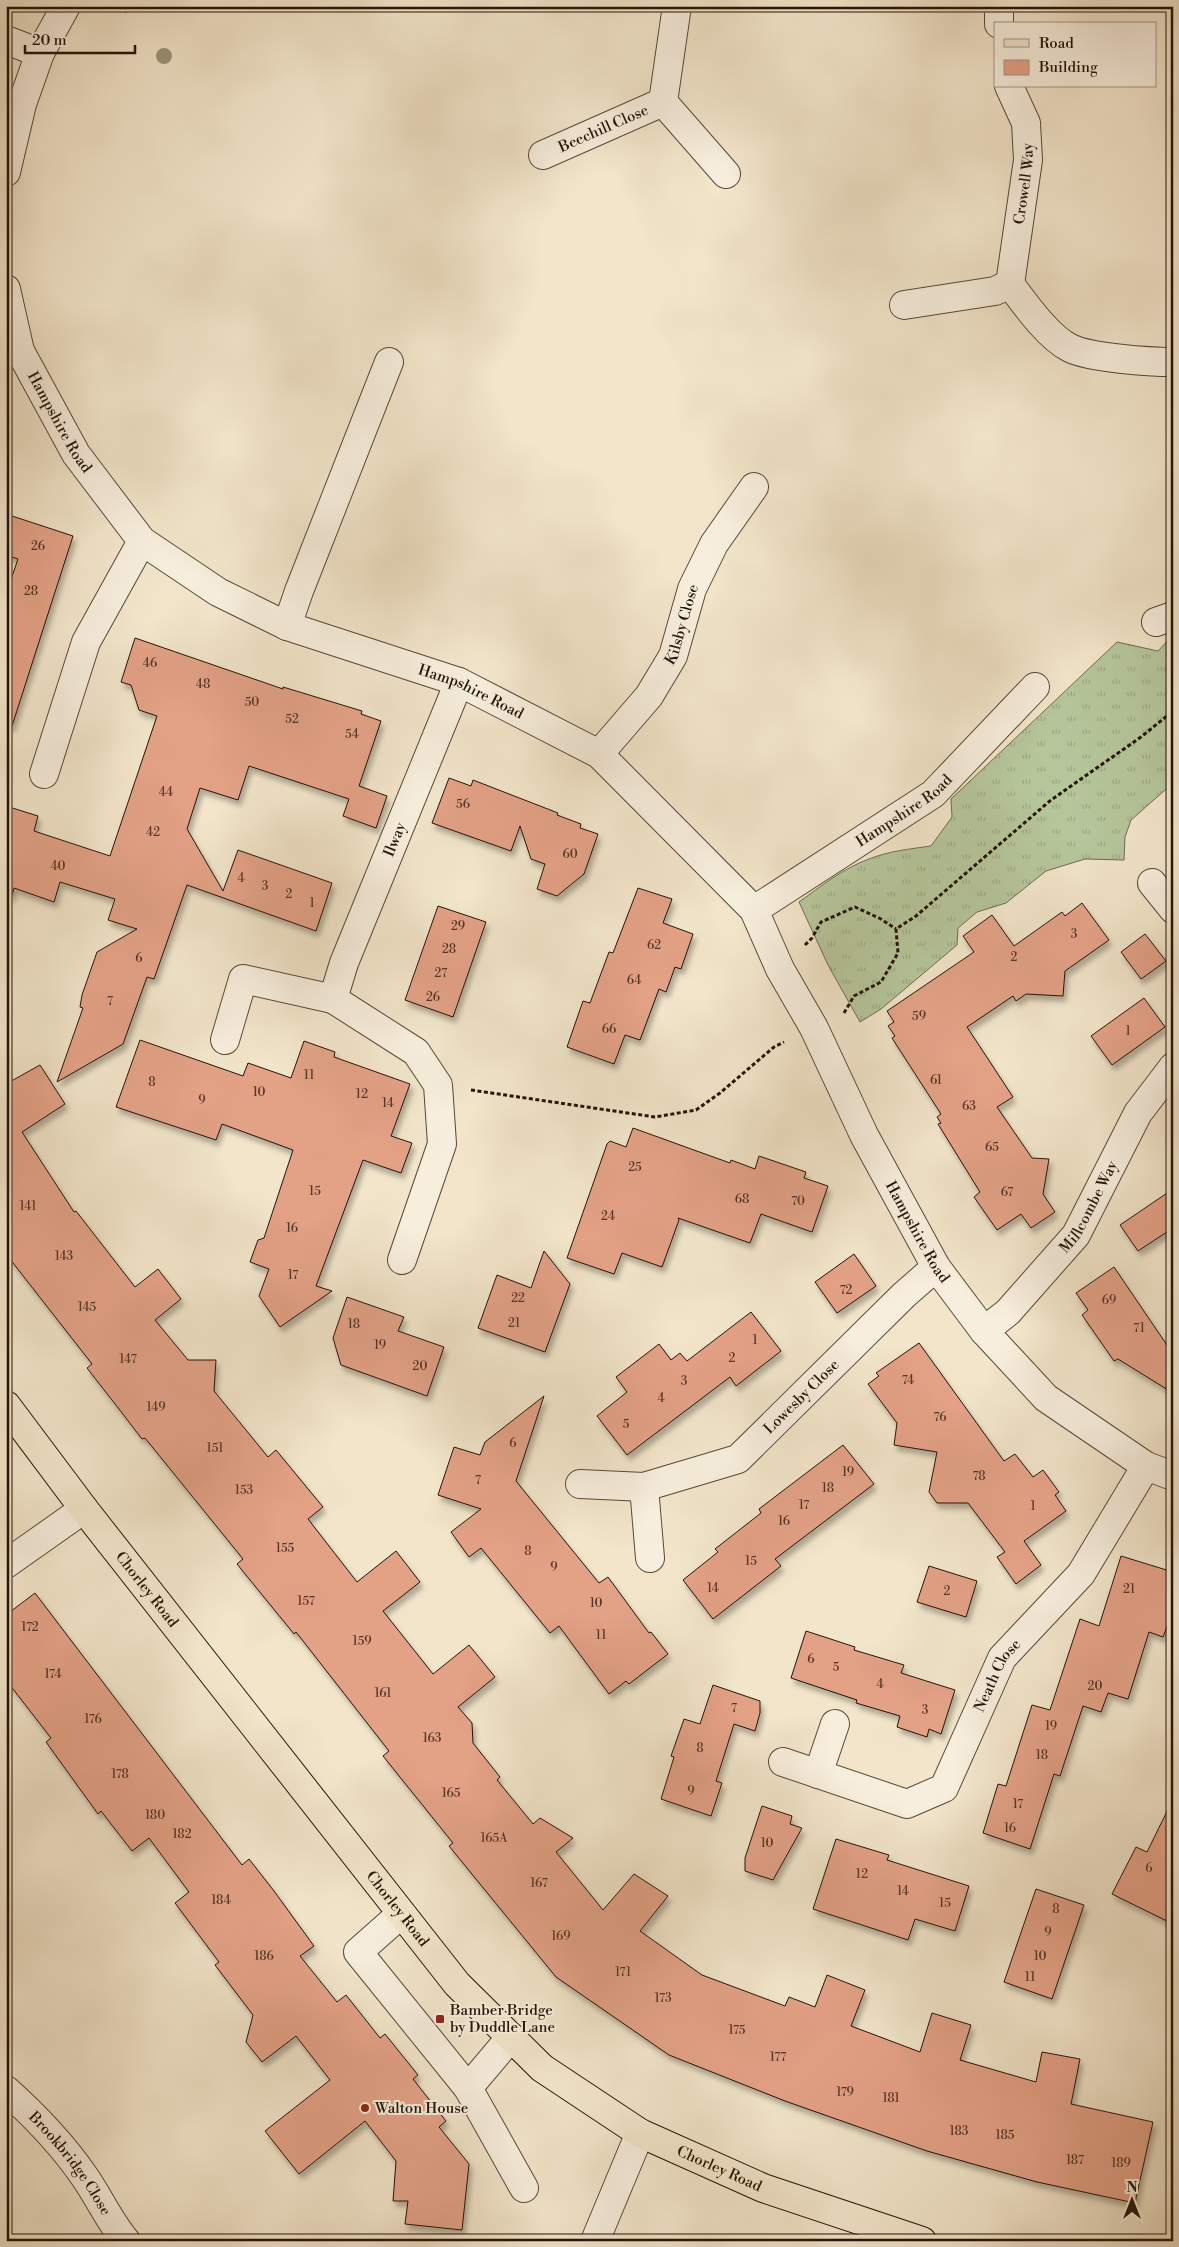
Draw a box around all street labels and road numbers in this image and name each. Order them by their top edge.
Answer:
street label: Beechill Close [555,101,652,157]
street label: Crowell Way [1010,142,1038,226]
street label: Hampshire Road [23,368,96,477]
street label: Kilsby Close [661,581,703,669]
street label: Hampshire Road [416,660,527,724]
street label: Hampshire Road [852,770,957,851]
street label: Ilway [379,819,411,860]
street label: Millcombe Way [1055,1157,1122,1257]
street label: Hampshire Road [881,1178,954,1287]
street label: Lowesby Close [760,1355,843,1438]
street label: Chorley Road [111,1548,183,1632]
street label: Neath Close [970,1635,1025,1715]
street label: Chorley Road [362,1867,433,1951]
street label: Brookbridge Close [24,2107,115,2219]
street label: Chorley Road [674,2142,765,2196]

